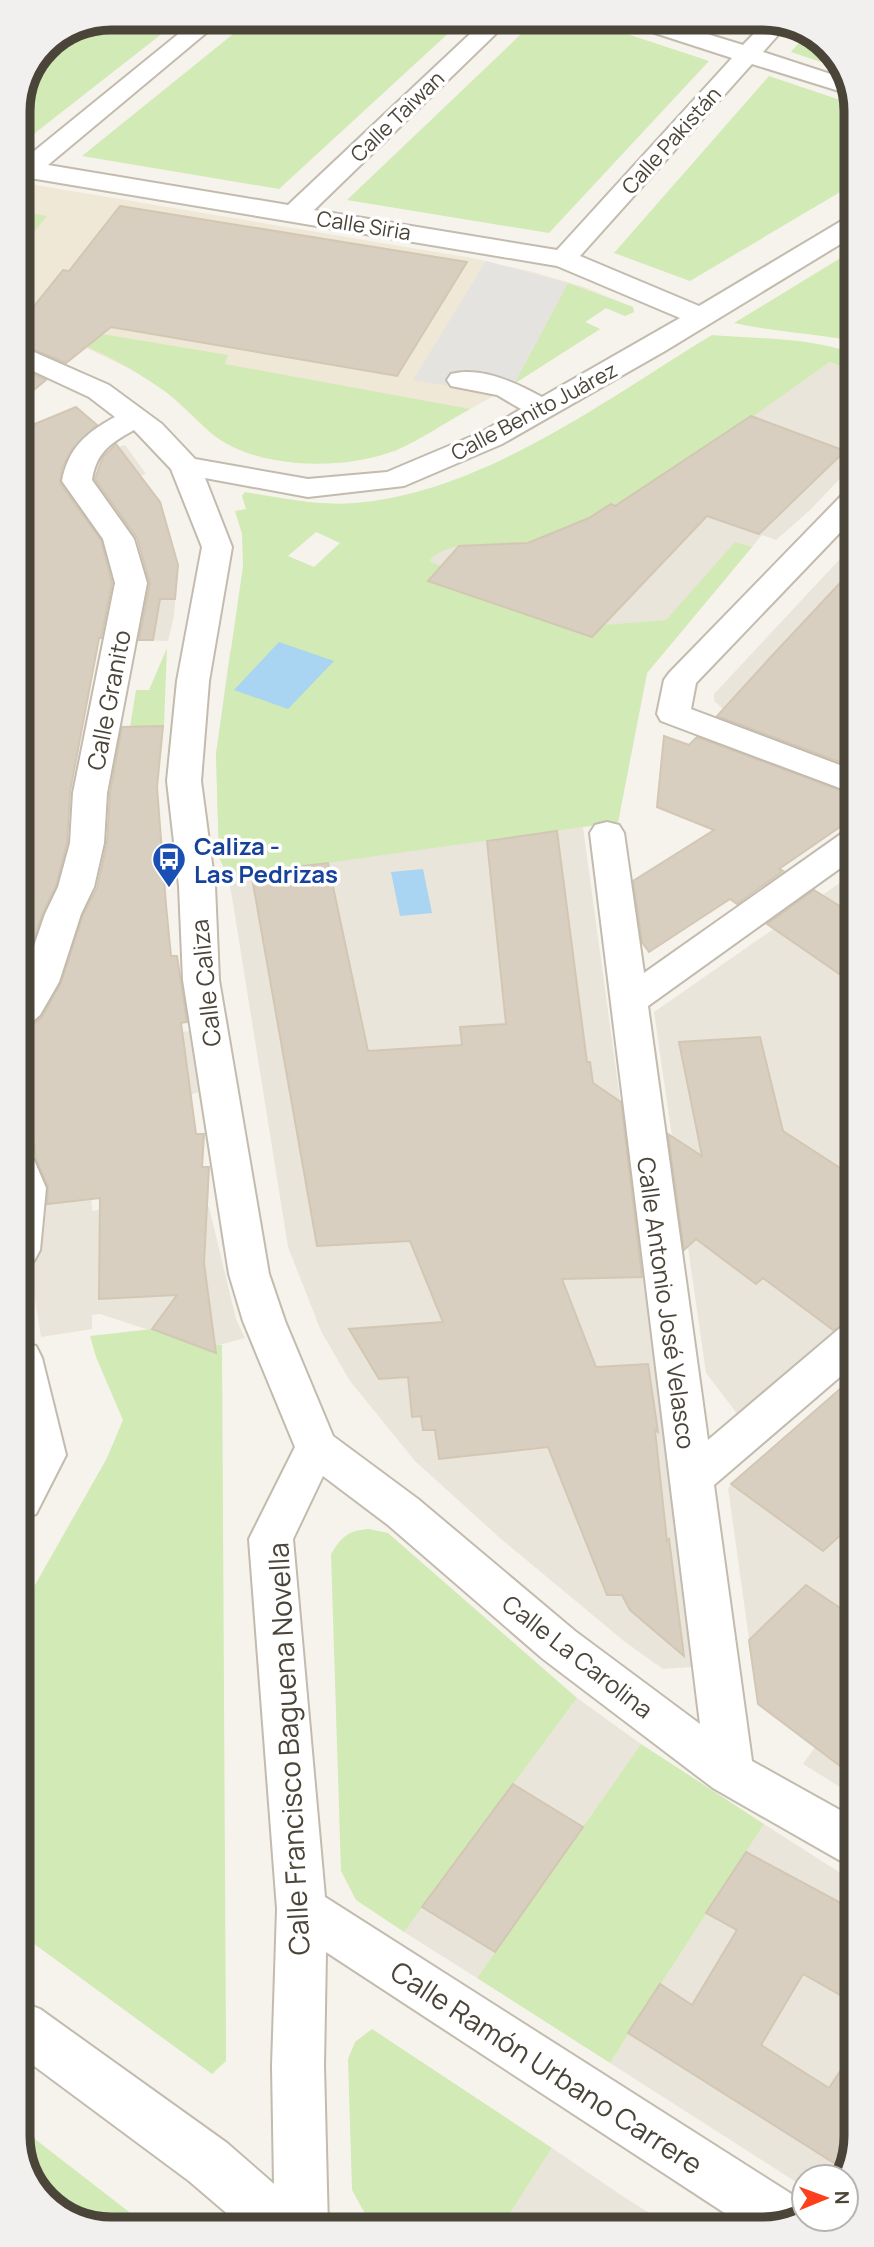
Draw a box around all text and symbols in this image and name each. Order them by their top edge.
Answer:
street label: Calle Taiwan [344,64,450,168]
street label: Calle Pakistán [615,80,727,200]
street label: Calle Siria [315,204,413,246]
street label: Calle Benito Juárez [446,355,622,467]
street label: Calle Granito [78,627,138,773]
place label: Caliza - Las Pedrizas [194,829,338,890]
bus stop icon: Caliza - Las Pedrizas [150,840,188,889]
street label: Calle Caliza [182,918,228,1048]
street label: Calle Antonio José Velasco [630,1155,704,1451]
street label: Calle Francisco Baguena Novella [258,1542,318,1956]
street label: Calle La Carolina [496,1587,660,1725]
street label: Calle Ramón Urbano Carrere [384,1952,710,2182]
north arrow [790,2163,860,2233]
text: N [829,2191,855,2205]

